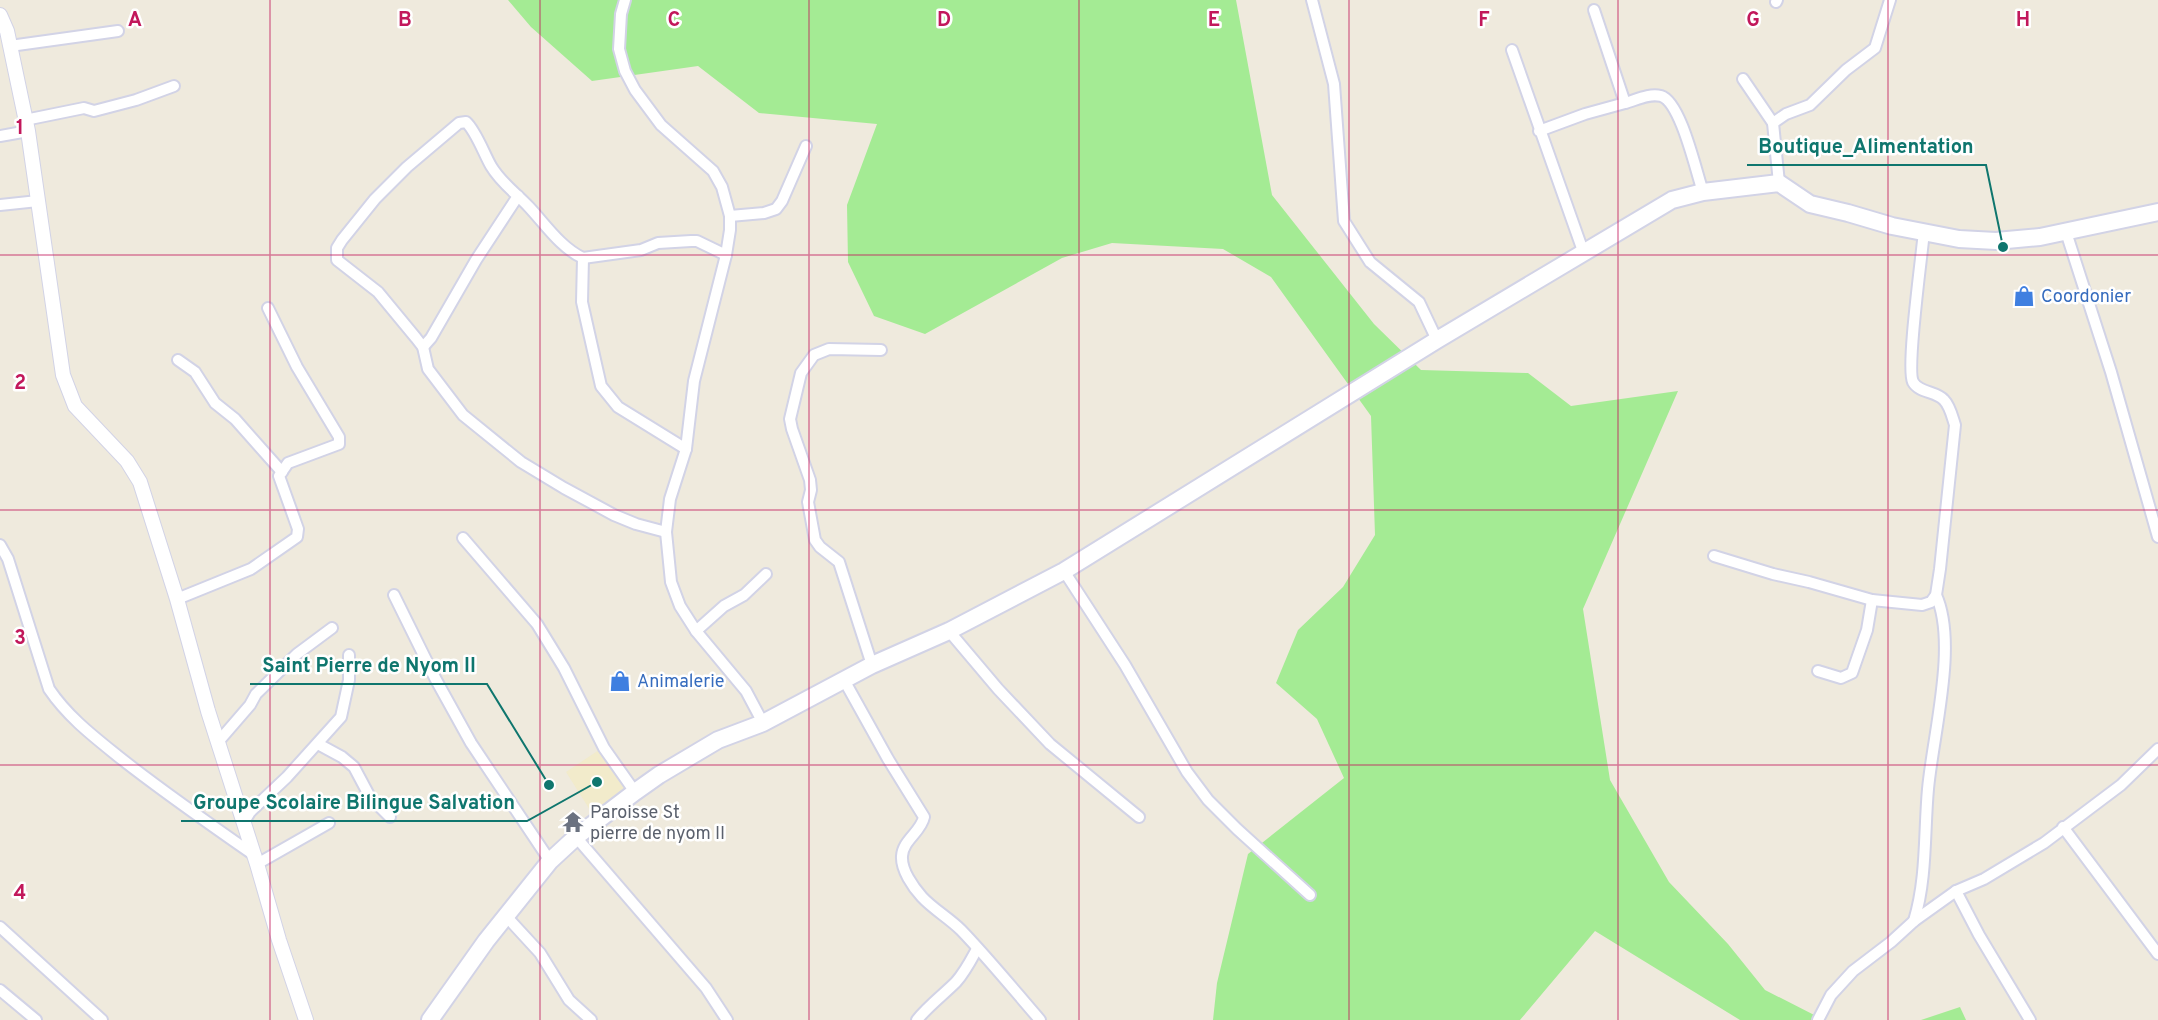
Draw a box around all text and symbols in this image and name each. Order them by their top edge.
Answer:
text: A [128,8,142,34]
text: B [398,8,412,34]
text: C [668,8,680,34]
text: D [937,8,951,34]
text: E [1208,8,1220,34]
text: F [1478,8,1490,34]
text: G [1746,8,1760,34]
text: H [2016,8,2030,34]
text: 1 [16,116,24,142]
callout: Boutique_Alimentation [1747,127,1986,165]
text: Boutique_Alimentation [1758,135,1974,161]
shop icon: Coordonier [2012,284,2036,308]
place label: Coordonier [2041,286,2131,309]
text: 2 [14,371,26,397]
text: 3 [14,626,26,652]
callout: Saint Pierre de Nyom II [250,646,487,684]
text: Saint Pierre de Nyom II [262,654,476,680]
shop icon: Animalerie [608,669,632,693]
place label: Animalerie [637,671,724,694]
callout: Groupe Scolaire Bilingue Salvation [181,783,527,821]
text: Groupe Scolaire Bilingue Salvation [193,791,515,817]
place label: Paroisse St pierre de nyom II [590,802,725,846]
temple icon: Paroisse St pierre de nyom II [561,810,585,834]
text: 4 [14,881,26,907]

